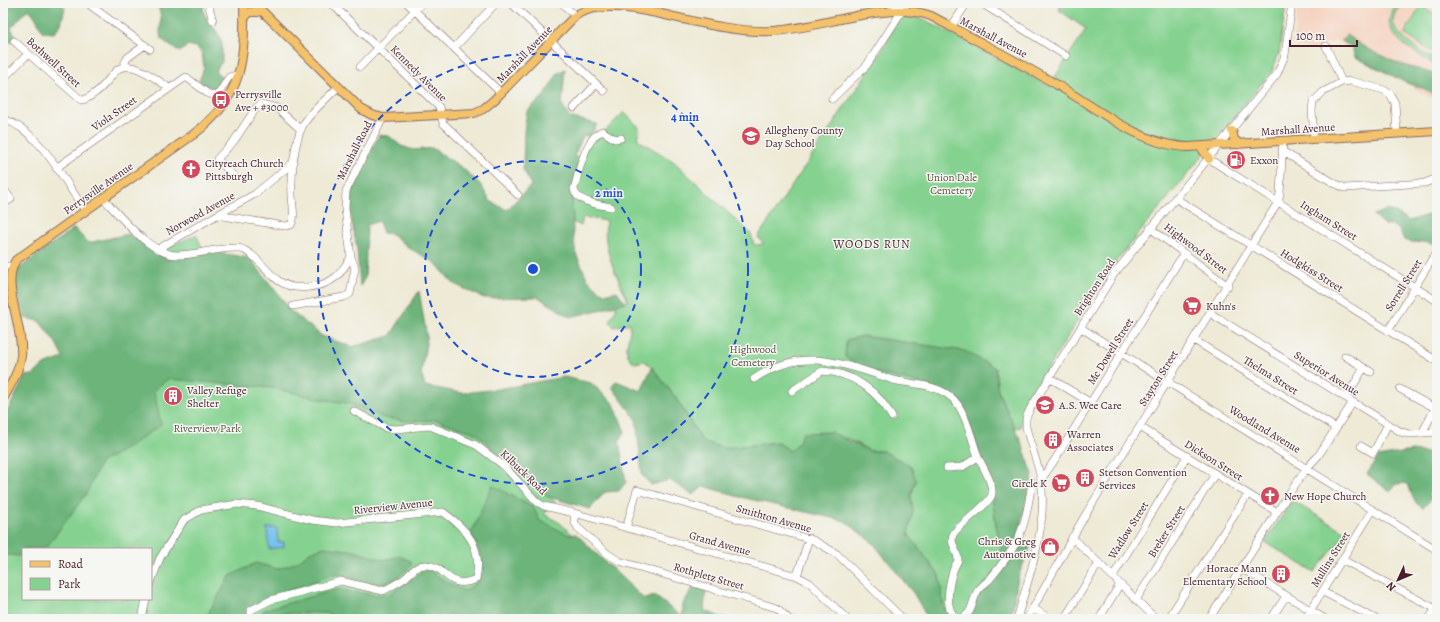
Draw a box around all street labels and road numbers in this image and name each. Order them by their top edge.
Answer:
street label: Marshall Avenue [957,13,1030,62]
street label: Marshall Avenue [493,22,556,86]
street label: Bothwell Street [23,34,84,91]
street label: Kennedy Avenue [387,42,450,105]
street label: Viola Street [88,92,140,135]
street label: Marshall Road [333,118,376,182]
street label: Marshall Avenue [1260,119,1336,140]
street label: Perrysville Avenue [61,159,136,218]
street label: Norwood Avenue [163,188,238,239]
street label: Ingham Street [1297,197,1360,244]
street label: Highwood Street [1161,219,1231,278]
street label: Hodgkiss Street [1277,245,1346,296]
street label: Brighton Road [1070,256,1119,319]
street label: Sorrell Street [1381,256,1426,314]
street label: Mc Dowell Street [1084,315,1137,387]
street label: Stayton Street [1135,347,1182,409]
street label: Superior Avenue [1291,347,1362,400]
street label: Thelma Street [1240,353,1301,398]
street label: Woodland Avenue [1225,402,1303,457]
street label: Dickson Street [1182,437,1246,484]
street label: Kilbuck Road [497,446,550,498]
street label: Riverview Avenue [353,495,433,518]
street label: Wadlow Street [1104,498,1152,563]
street label: Smithton Avenue [735,501,813,536]
street label: Breker Street [1144,502,1189,560]
street label: Grand Avenue [687,528,752,559]
street label: Mullins Street [1307,528,1354,590]
street label: Rothpletz Street [672,559,746,594]

